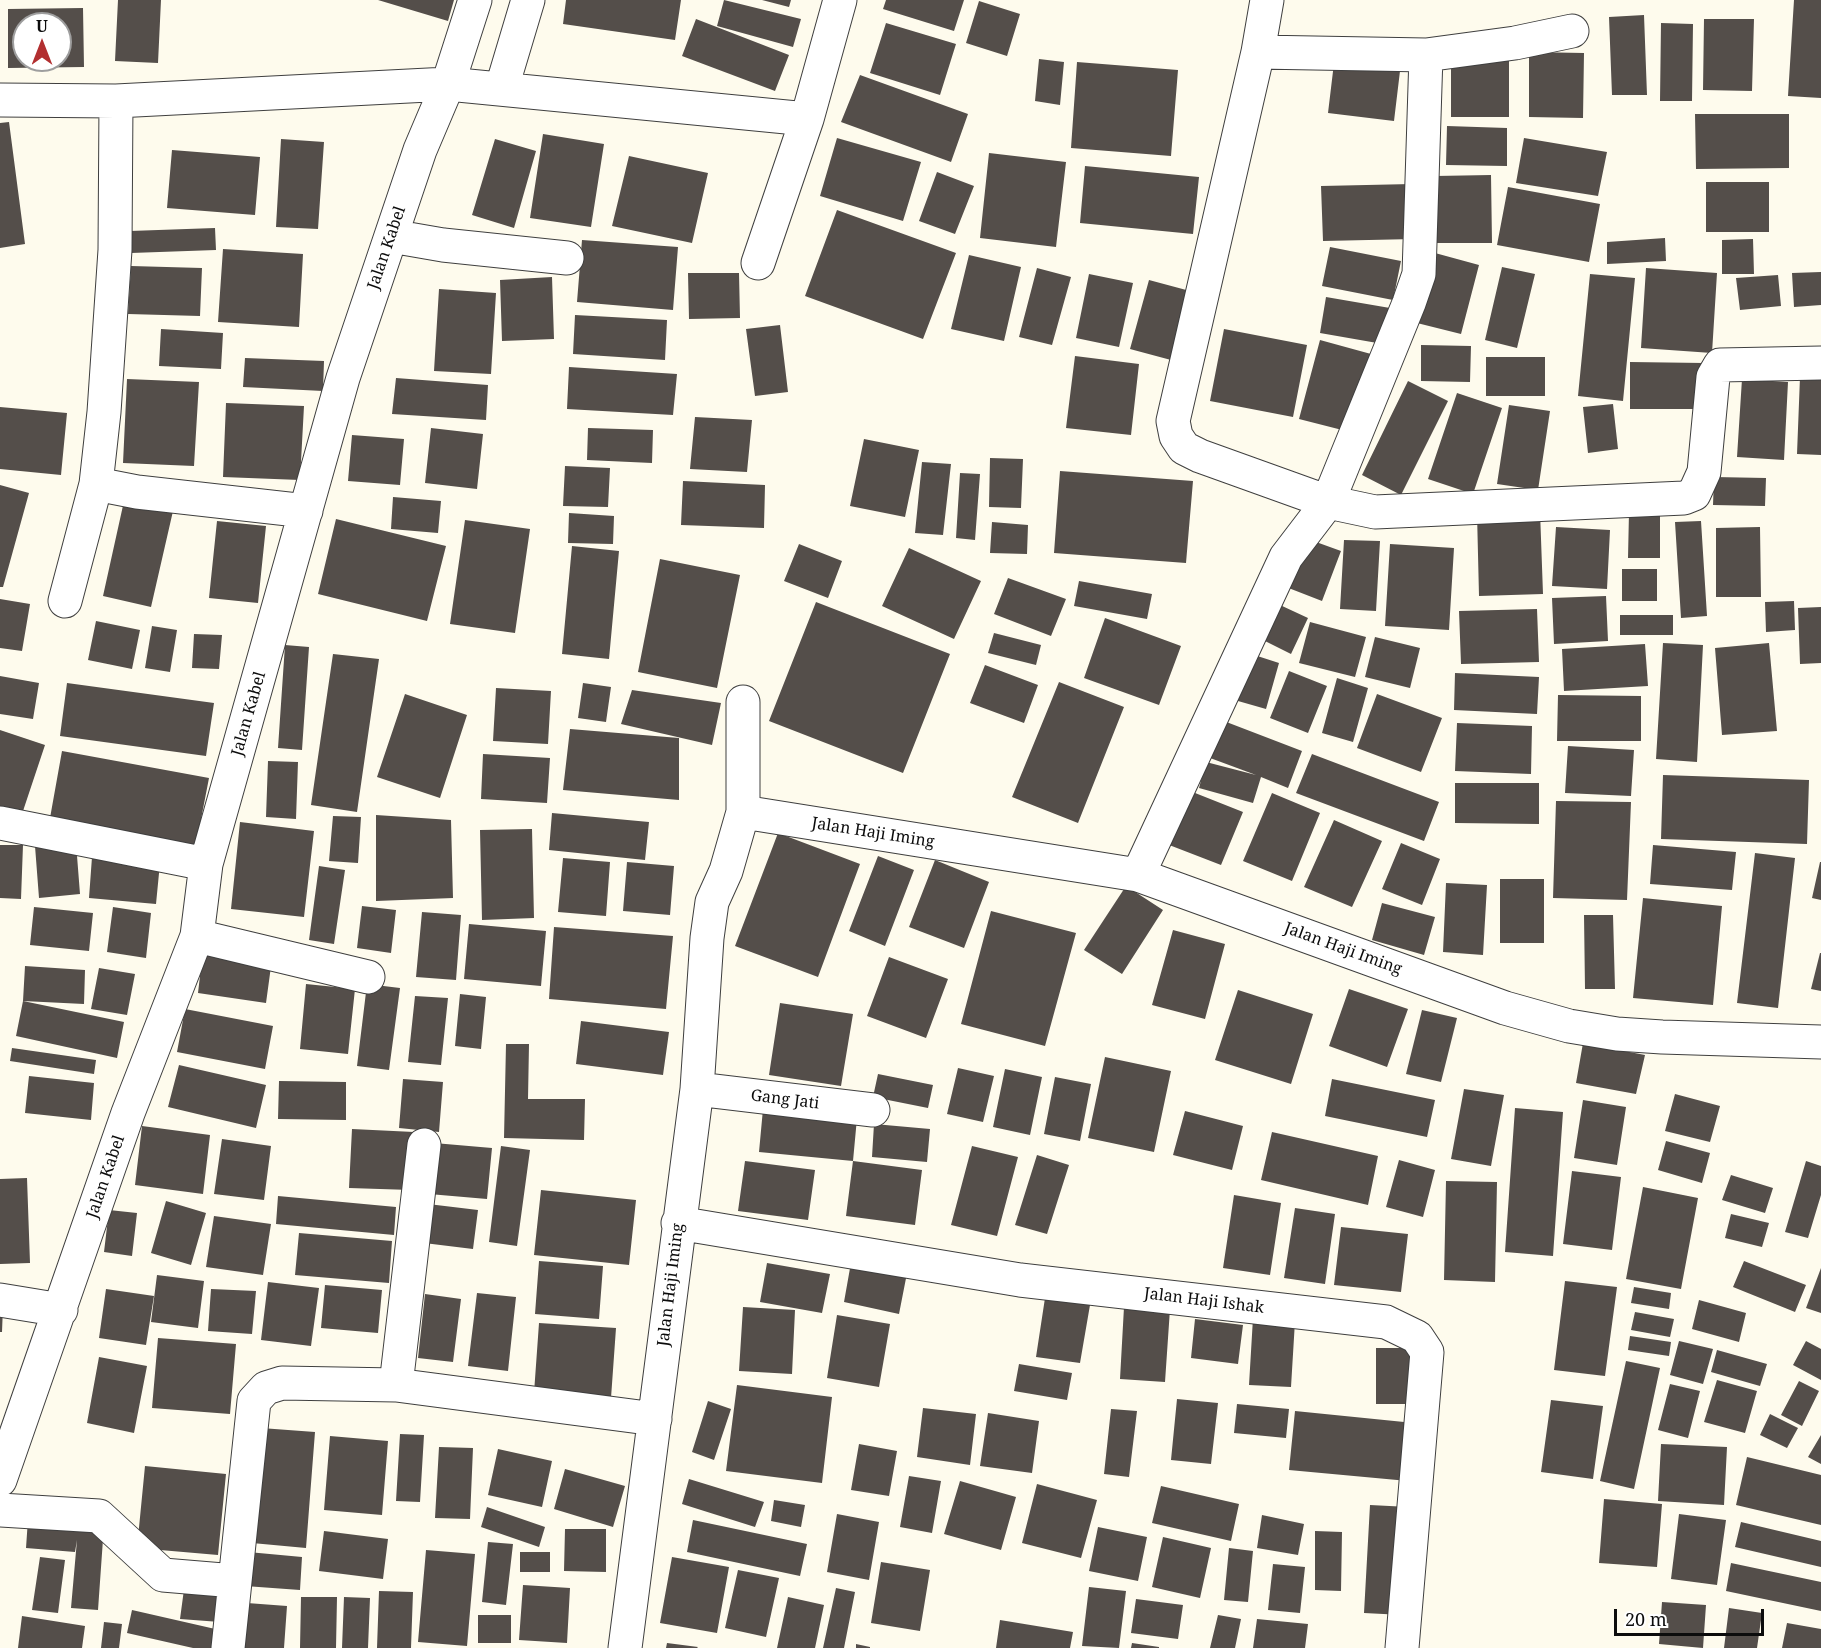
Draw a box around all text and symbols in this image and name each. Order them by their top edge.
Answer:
north arrow [12,12,72,72]
text: U [36,15,48,37]
street label: Jalan Kabel [364,204,410,292]
street label: Jalan Kabel [228,670,270,758]
street label: Jalan Haji Iming [810,814,936,852]
street label: Jalan Haji Iming [1281,919,1405,979]
street label: Gang Jati [750,1086,820,1114]
street label: Jalan Kabel [83,1133,129,1221]
street label: Jalan Haji Iming [654,1222,688,1348]
street label: Jalan Haji Ishak [1143,1284,1265,1318]
scale bar [1617,1597,1767,1635]
text: 20 m [1625,1607,1667,1631]

